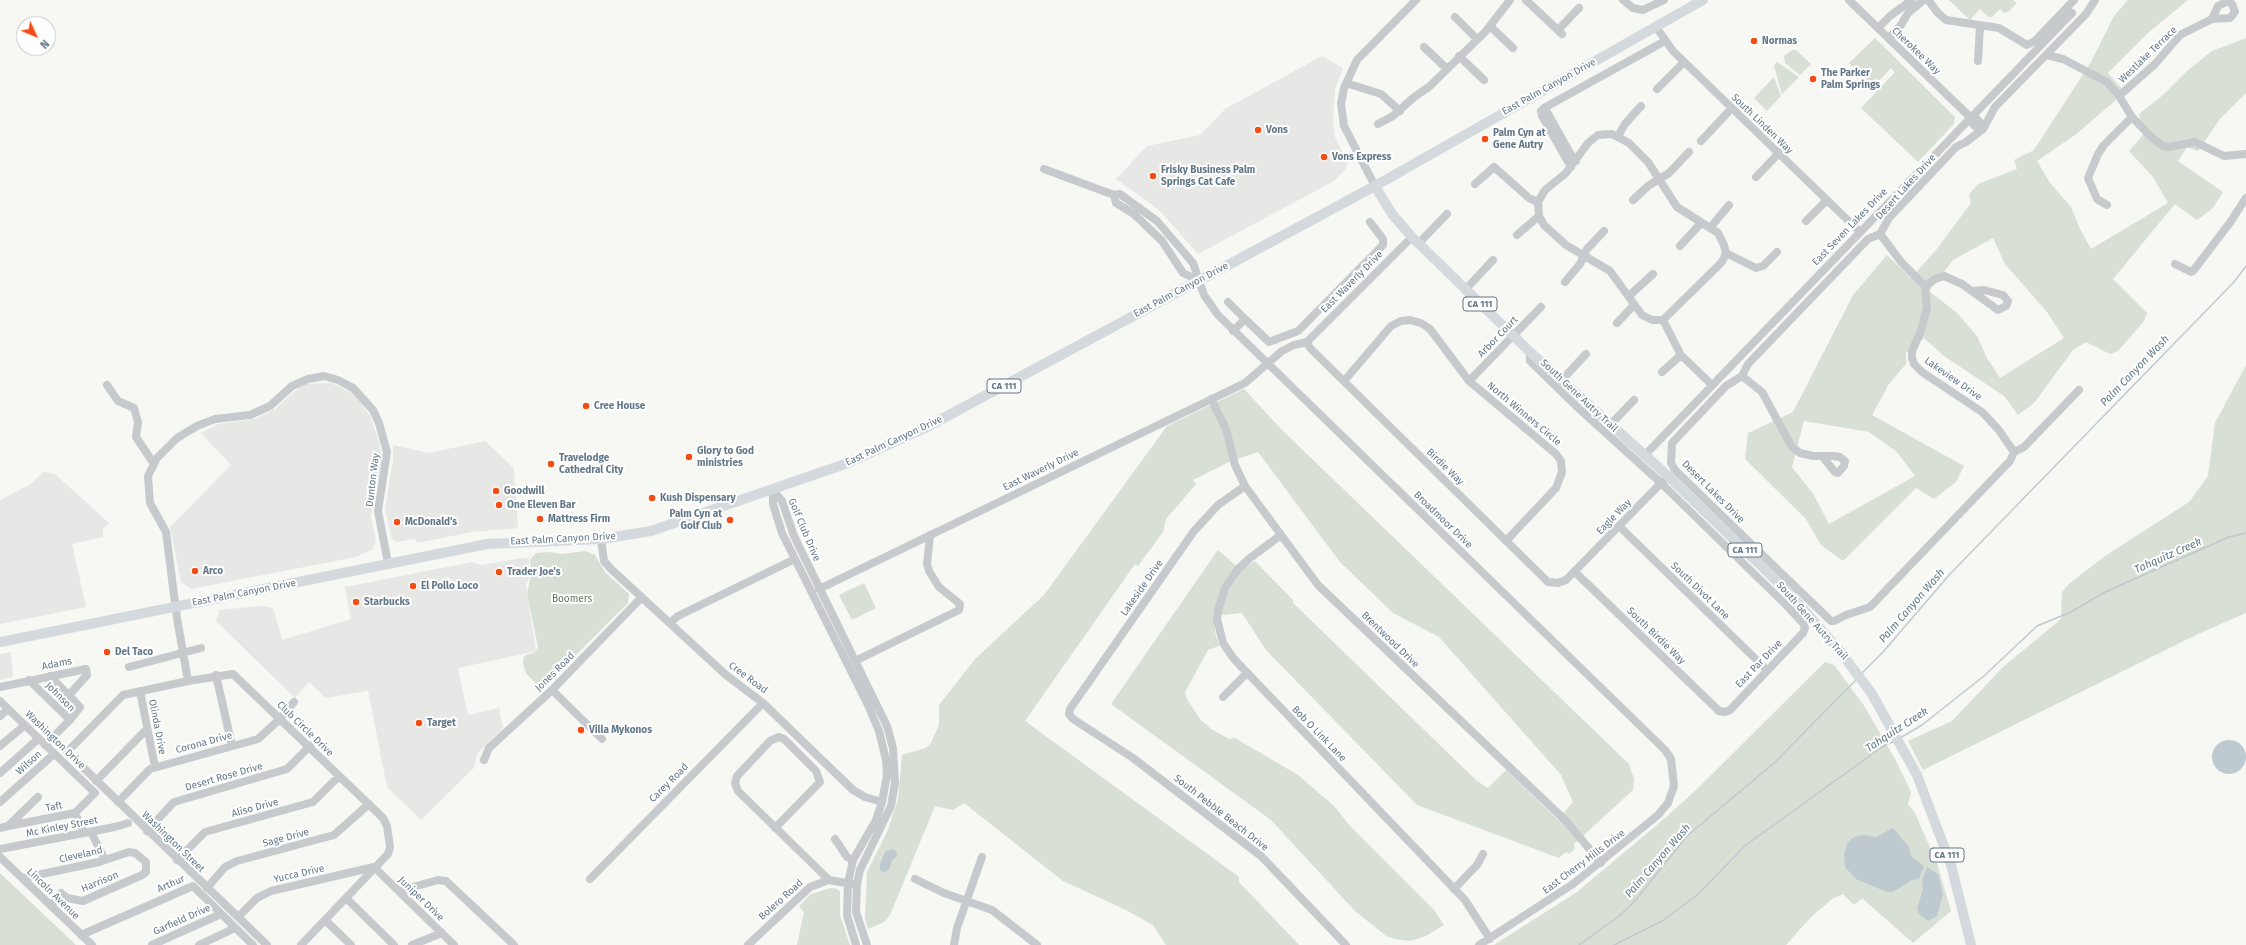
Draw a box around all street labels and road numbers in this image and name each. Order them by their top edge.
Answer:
street label: Westlake Terrace [2116,24,2180,86]
street label: Cherokee Way [1889,25,1943,77]
street label: East Palm Canyon Drive [1500,56,1598,118]
street label: South Linden Way [1729,92,1795,156]
street label: Desert Lakes Drive [1874,152,1938,222]
street label: East Seven Lakes Drive [1810,186,1890,268]
street label: East Waverly Drive [1318,248,1386,316]
street label: East Palm Canyon Drive [1132,260,1230,320]
road number: CA 111 [1463,297,1497,311]
street label: Arbor Court [1475,314,1521,360]
street label: Lakeview Drive [1922,355,1984,403]
street label: South Gene Autry Trail [1538,357,1620,435]
road number: CA 111 [987,379,1021,393]
street label: North Winners Circle [1485,380,1563,448]
street label: East Palm Canyon Drive [844,413,944,469]
street label: East Waverly Drive [1001,446,1081,494]
street label: Birdie Way [1424,446,1466,488]
street label: Dunton Way [364,452,382,508]
street label: Desert Lakes Drive [1679,458,1747,526]
street label: Broadmoor Drive [1411,489,1475,551]
street label: Golf Club Drive [785,497,823,563]
street label: Eagle Way [1594,497,1634,537]
street label: East Palm Canyon Drive [510,530,616,548]
road number: CA 111 [1728,543,1762,557]
street label: Lakeside Drive [1118,558,1166,618]
street label: South Divot Lane [1668,560,1732,622]
street label: East Palm Canyon Drive [191,577,297,609]
street label: South Gene Autry Trail [1774,579,1850,663]
street label: South Birdie Way [1624,605,1688,667]
street label: Brentwood Drive [1359,609,1421,671]
street label: East Par Drive [1733,637,1785,691]
street label: Jones Road [533,650,577,694]
street label: Adams [41,655,73,673]
street label: Cree Road [726,659,770,697]
street label: Johnson [43,680,77,714]
street label: Olinda Drive [146,698,168,756]
street label: Club Circle Drive [274,699,336,759]
street label: Bob O Link Lane [1289,704,1349,764]
street label: Washington Drive [22,708,88,772]
street label: Corona Drive [174,730,234,756]
street label: Wilson [14,748,44,778]
street label: Desert Rose Drive [184,760,264,794]
street label: Carey Road [647,761,691,805]
street label: South Pebble Beach Drive [1171,772,1271,854]
street label: Aliso Drive [230,796,280,820]
street label: Taft [44,799,64,815]
street label: Washington Street [139,809,207,875]
street label: Mc Kinley Street [25,814,99,840]
street label: Sage Drive [262,826,310,850]
street label: East Cherry Hills Drive [1541,827,1627,897]
street label: Cleveland [58,844,104,866]
road number: CA 111 [1930,848,1964,862]
street label: Yucca Drive [272,862,326,886]
street label: Lincoln Avenue [24,866,82,922]
street label: Harrison [80,869,120,895]
street label: Arthur [155,873,187,895]
street label: Juniper Drive [396,874,446,924]
street label: Bolero Road [756,877,806,923]
street label: Garfield Drive [151,902,213,938]

